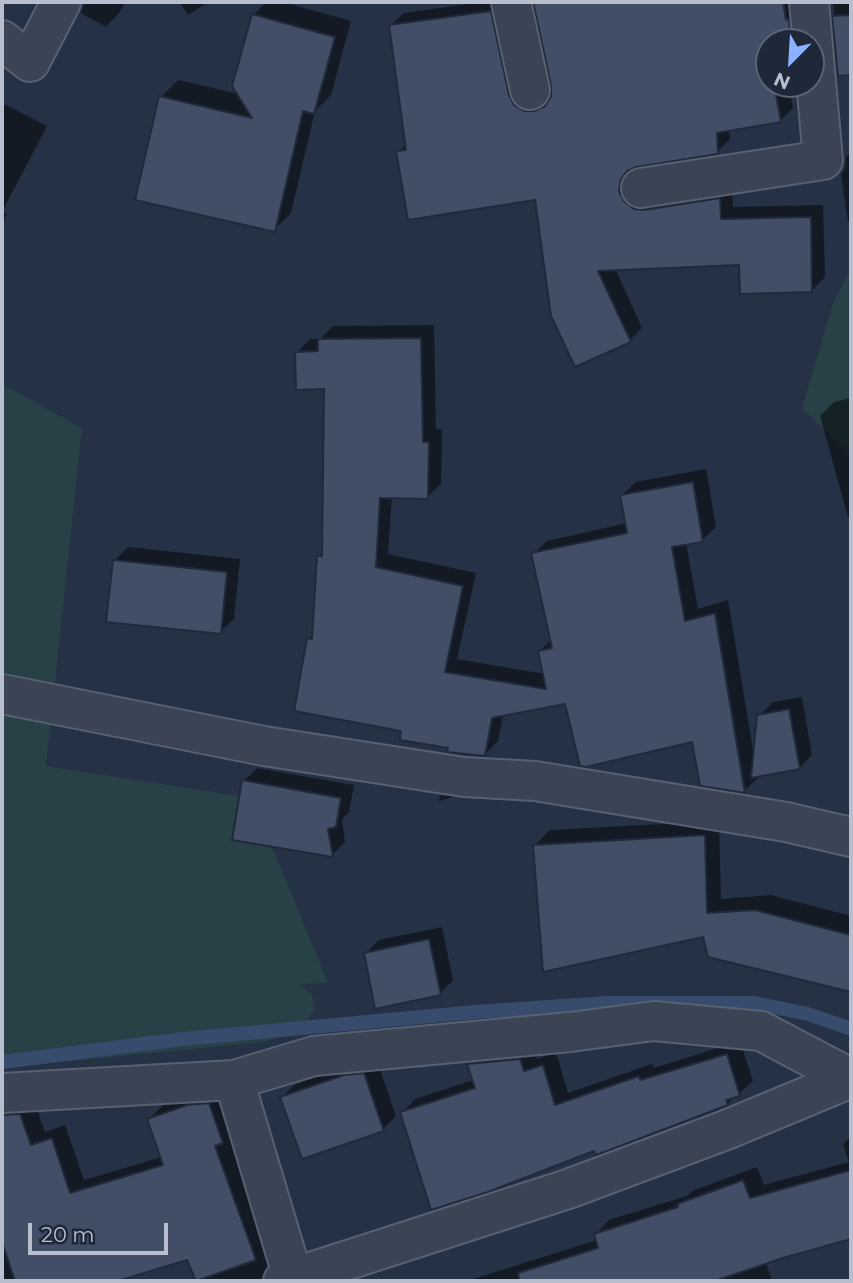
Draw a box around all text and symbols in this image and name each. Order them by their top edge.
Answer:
north arrow [755,28,825,98]
text: N [770,67,794,94]
scale bar [32,1210,172,1254]
text: 20 m [41,1222,95,1247]

